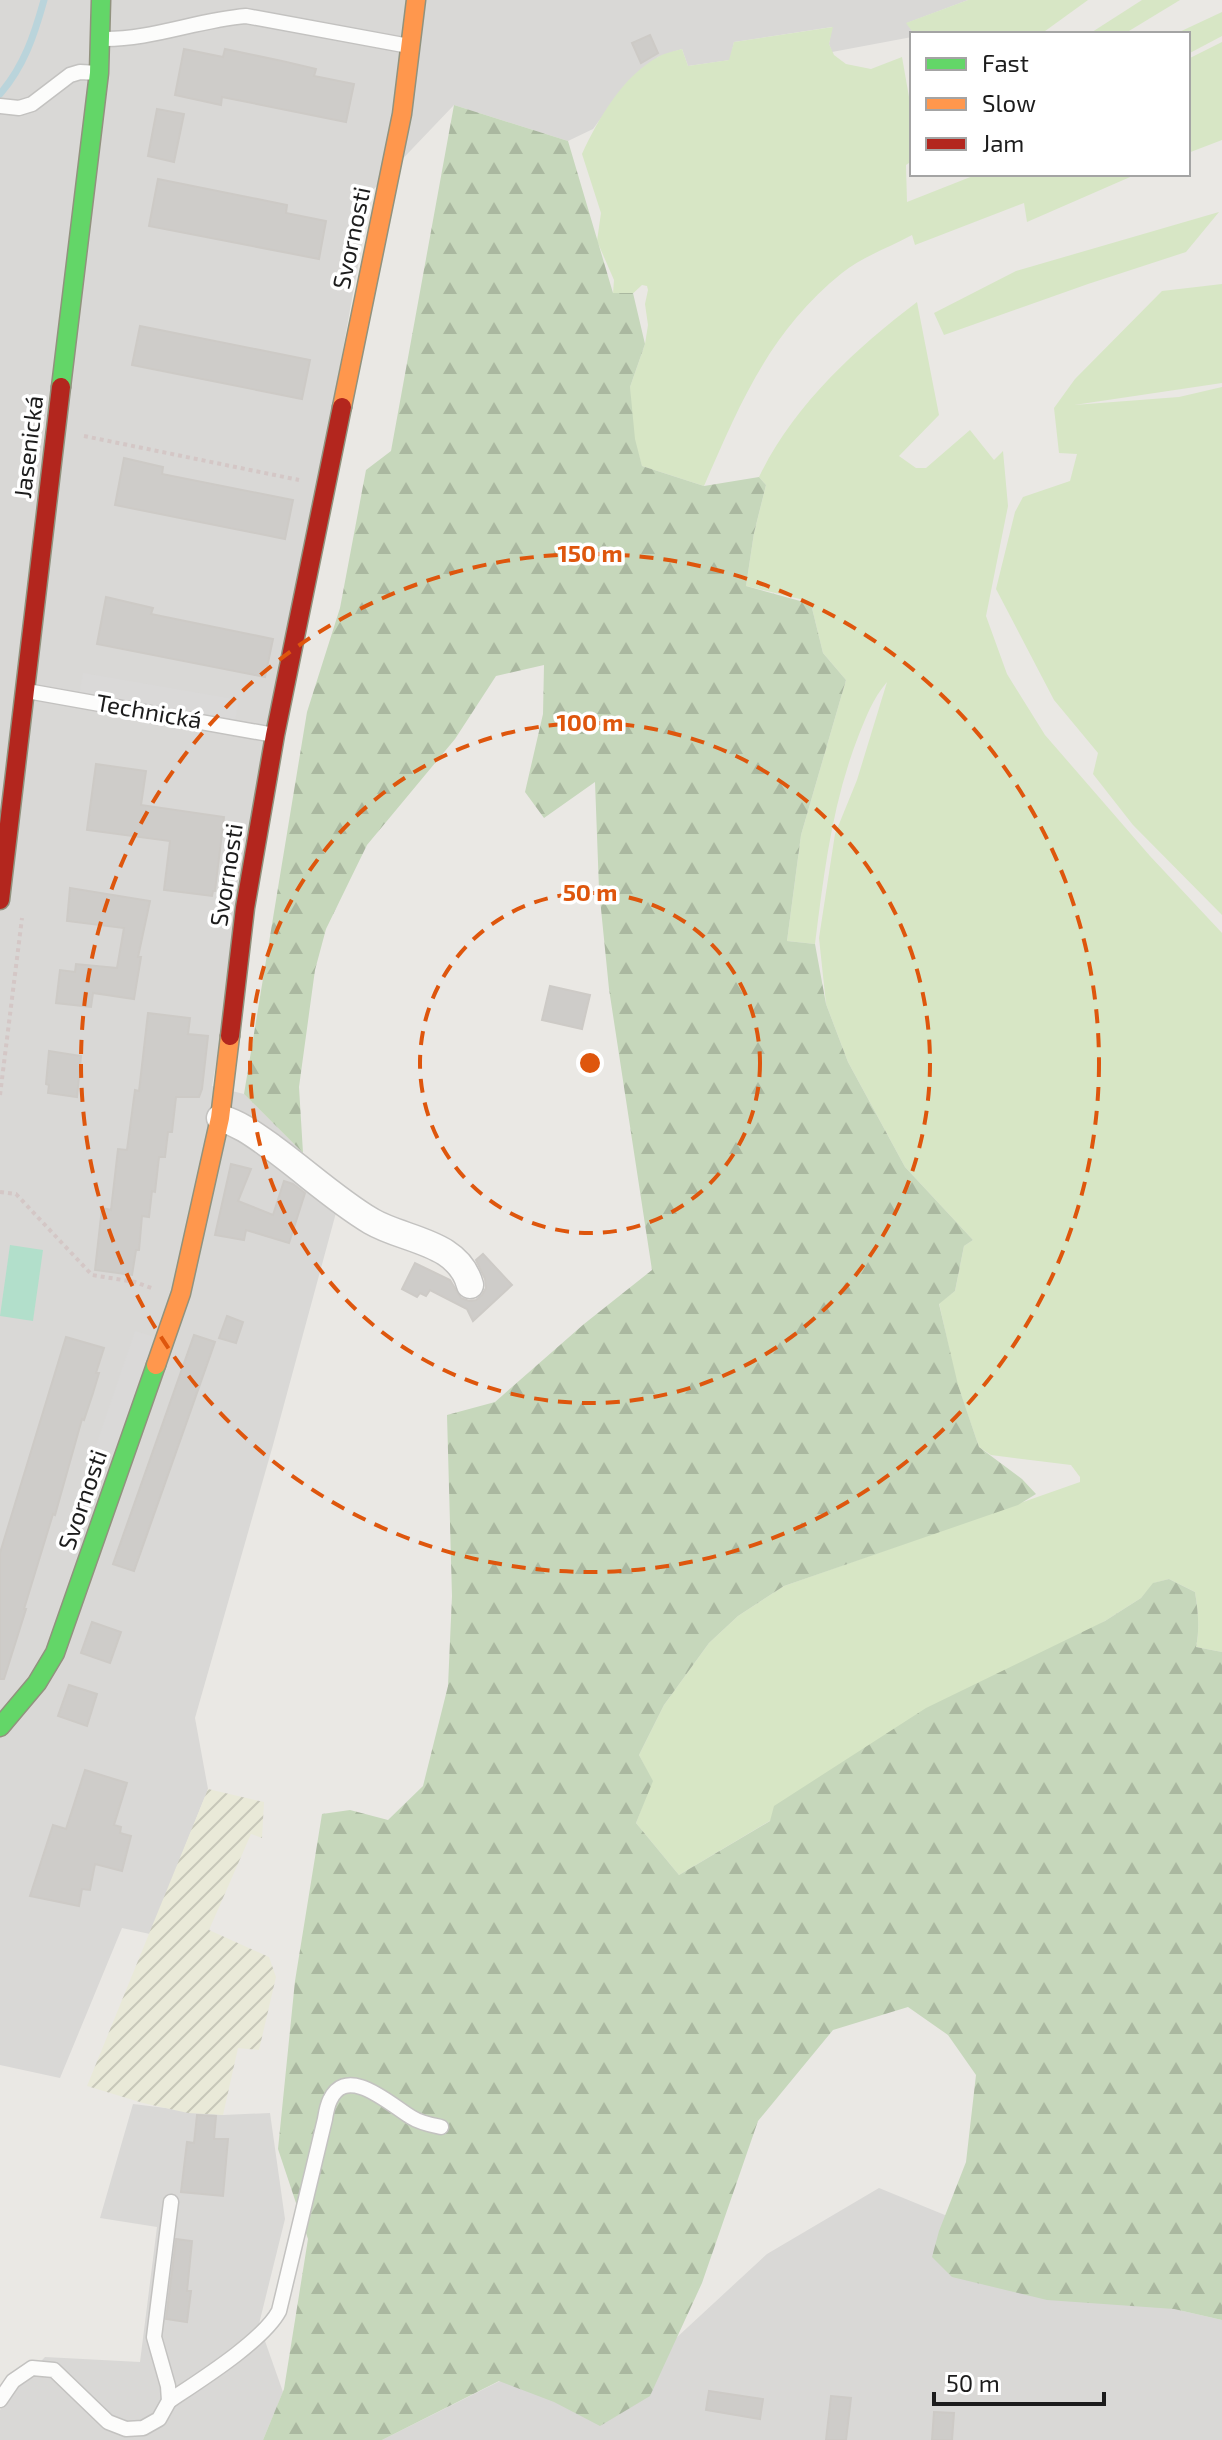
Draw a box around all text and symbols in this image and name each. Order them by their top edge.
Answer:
legend [910,32,1190,176]
text: Fast [982,48,1029,77]
text: Slow [982,88,1036,117]
text: Jam [982,128,1024,157]
street label: Svornosti [326,184,376,292]
street label: Jasenická [7,394,48,500]
text: 150 m [557,538,623,567]
street label: Technická [94,687,204,734]
text: 100 m [557,707,623,736]
street label: Svornosti [203,821,248,928]
text: 50 m [563,877,617,906]
centre of rings [576,1049,604,1077]
street label: Svornosti [51,1446,112,1553]
scale bar [934,2356,1104,2406]
text: 50 m [946,2368,1000,2397]

